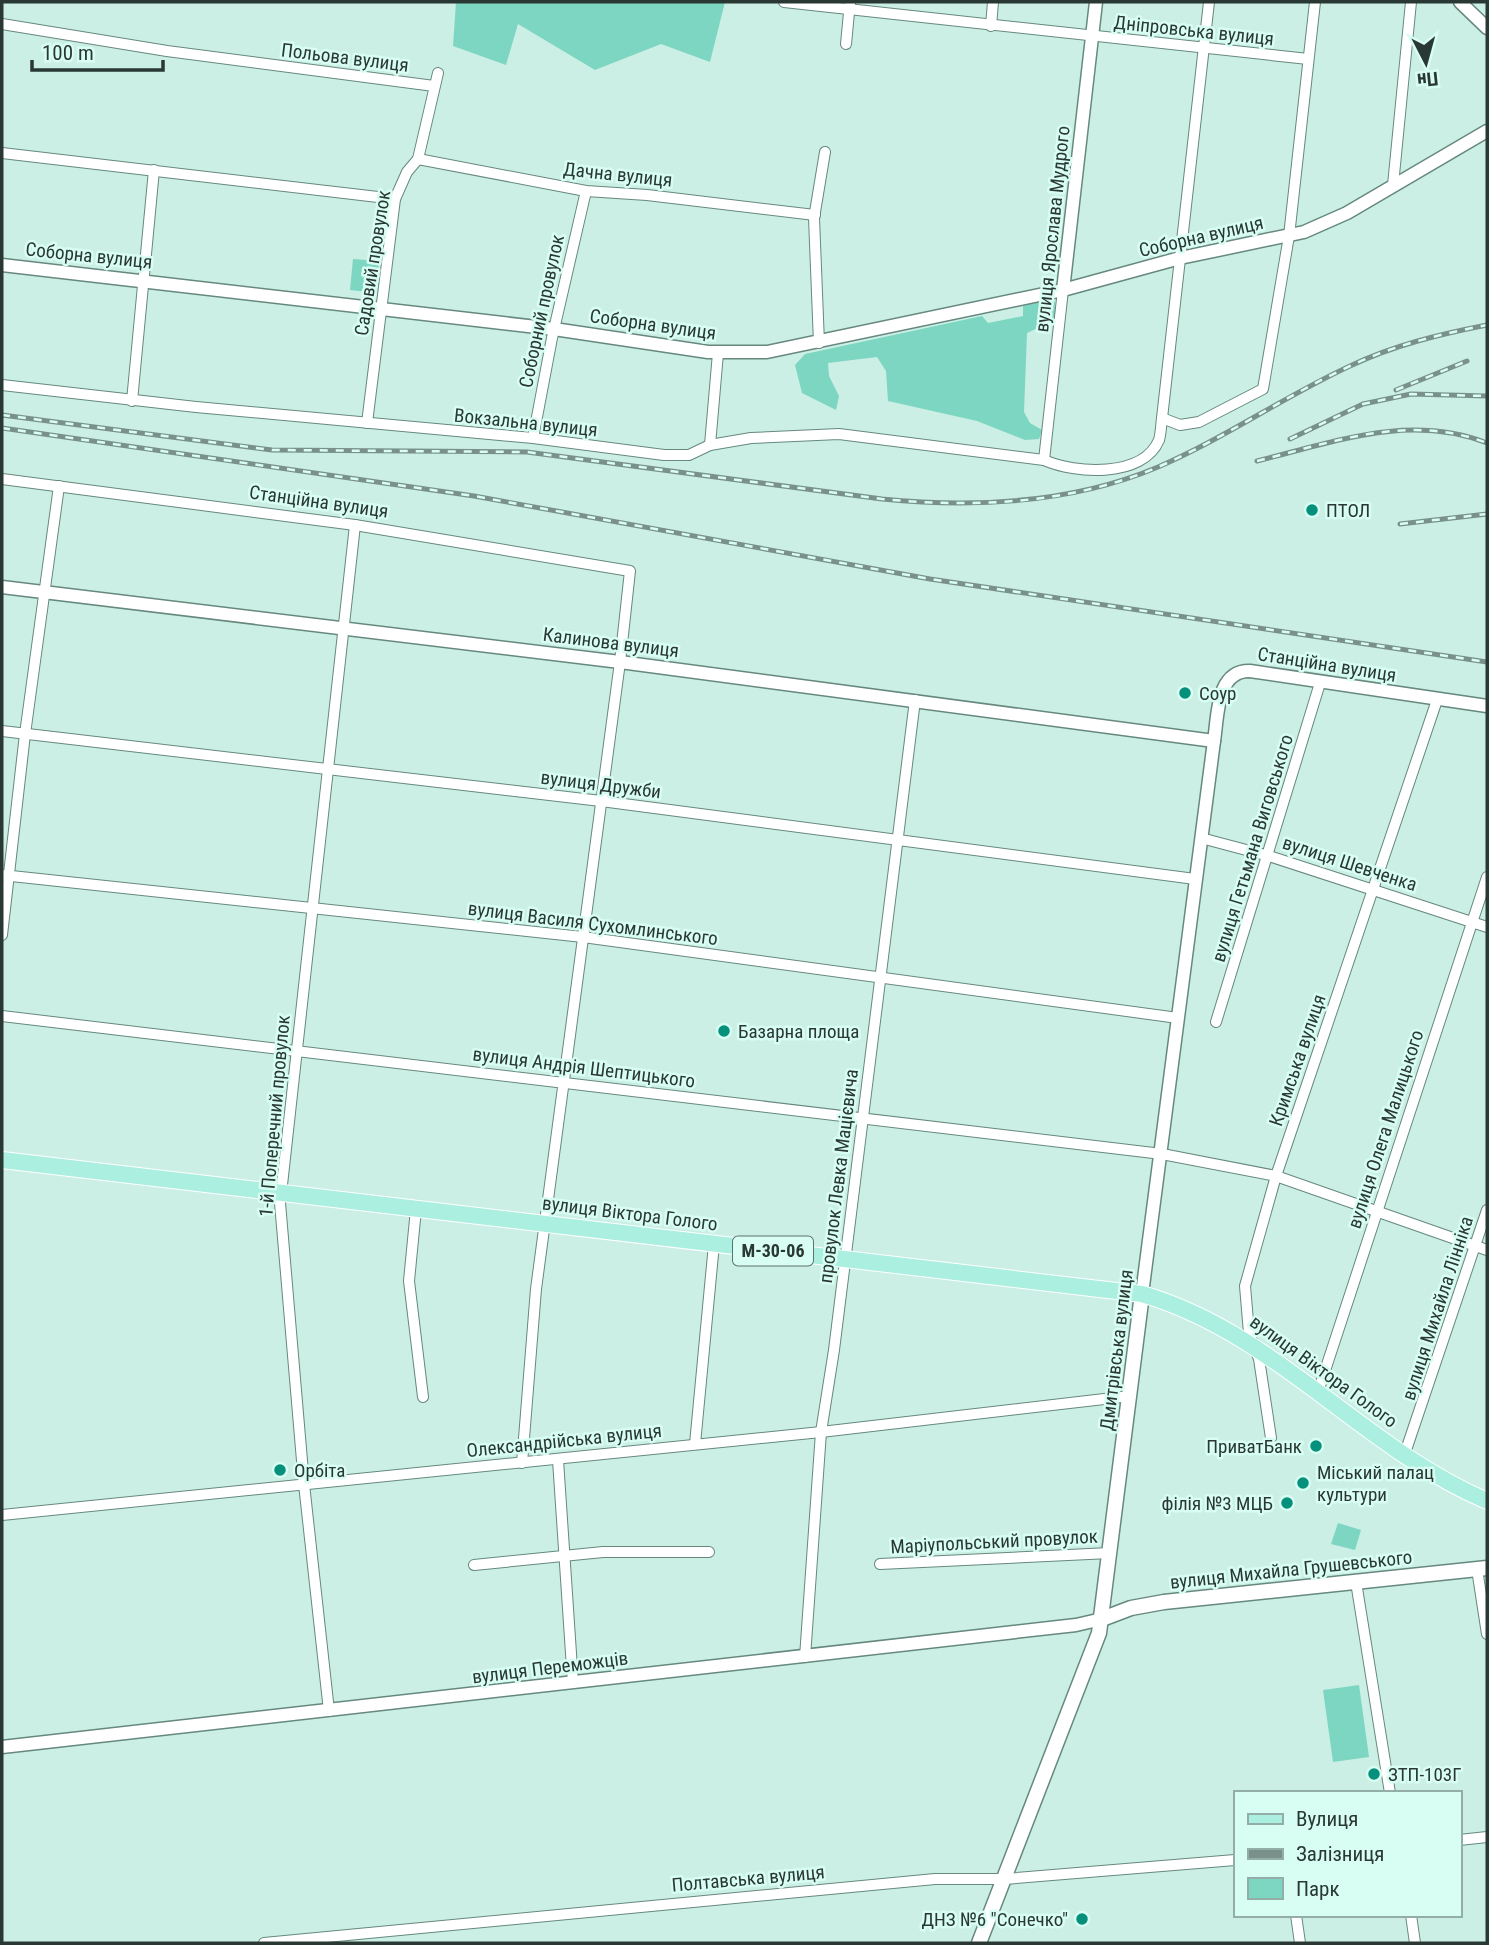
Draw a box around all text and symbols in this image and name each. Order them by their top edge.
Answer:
street label: Дніпровська вулиця [1113,11,1275,50]
scale bar [32,28,163,72]
north arrow [1391,28,1461,98]
street label: Польова вулиця [280,38,410,77]
text: 100 m [42,41,94,65]
text: Пн [1416,67,1439,92]
street label: вулиця Ярослава Мудрого [1030,125,1075,333]
street label: Дачна вулиця [562,157,674,192]
street label: Садовий провулок [350,189,395,337]
street label: Соборна вулиця [1137,211,1266,262]
street label: Соборний провулок [514,233,569,390]
street label: Соборна вулиця [25,237,153,274]
street label: Соборна вулиця [588,304,717,345]
street label: Вокзальна вулиця [453,404,599,441]
street label: Станційна вулиця [248,480,390,523]
place label: ПТОЛ [1326,499,1370,522]
marker: ПТОЛ [1304,502,1320,518]
street label: Калинова вулиця [542,623,680,662]
street label: Станційна вулиця [1256,642,1398,687]
place label: Соур [1199,682,1236,705]
marker: Соур [1177,685,1193,701]
street label: вулиця Гетьмана Виговського [1207,732,1298,965]
street label: вулиця Дружби [539,766,662,803]
street label: вулиця Шевченка [1280,831,1420,896]
street label: вулиця Василя Сухомлинського [467,897,719,950]
street label: Кримська вулиця [1264,991,1331,1129]
street label: 1-й Поперечний провулок [254,1014,295,1218]
place label: Базарна площа [738,1020,859,1043]
marker: Базарна площа [716,1023,732,1039]
street label: вулиця Олега Малицького [1343,1027,1428,1231]
street label: вулиця Андрія Шептицького [471,1042,696,1093]
street label: провулок Левка Мацієвича [814,1068,863,1284]
street label: вулиця Віктора Голого [541,1191,719,1236]
street label: вулиця Михайла Лінніка [1397,1213,1478,1403]
road number: М-30-06 [733,1236,813,1266]
street label: Дмитрівська вулиця [1095,1268,1138,1432]
street label: вулиця Віктора Голого [1246,1310,1402,1433]
street label: Олександрійська вулиця [465,1419,663,1462]
place label: ПриватБанк [1206,1435,1302,1458]
marker: ПриватБанк [1308,1438,1324,1454]
place label: Орбіта [294,1459,345,1482]
place label: Міський палац культури [1317,1461,1434,1506]
marker: Орбіта [272,1462,288,1478]
marker: Міський палац культури [1295,1475,1311,1491]
place label: філія №3 МЦБ [1162,1492,1273,1515]
marker: філія №3 МЦБ [1279,1495,1295,1511]
street label: Маріупольський провулок [890,1525,1098,1558]
street label: вулиця Михайла Грушевського [1169,1545,1413,1594]
street label: вулиця Переможців [471,1647,629,1688]
place label: ЗТП-103Г [1388,1763,1462,1786]
marker: ЗТП-103Г [1366,1766,1382,1782]
legend [1234,1791,1461,1917]
text: Вулиця [1296,1807,1358,1831]
text: Залізниця [1296,1842,1385,1866]
street label: Полтавська вулиця [671,1860,826,1897]
text: Парк [1296,1877,1340,1901]
place label: ДНЗ №6 "Сонечко" [922,1908,1068,1931]
marker: ДНЗ №6 "Сонечко" [1074,1911,1090,1927]

